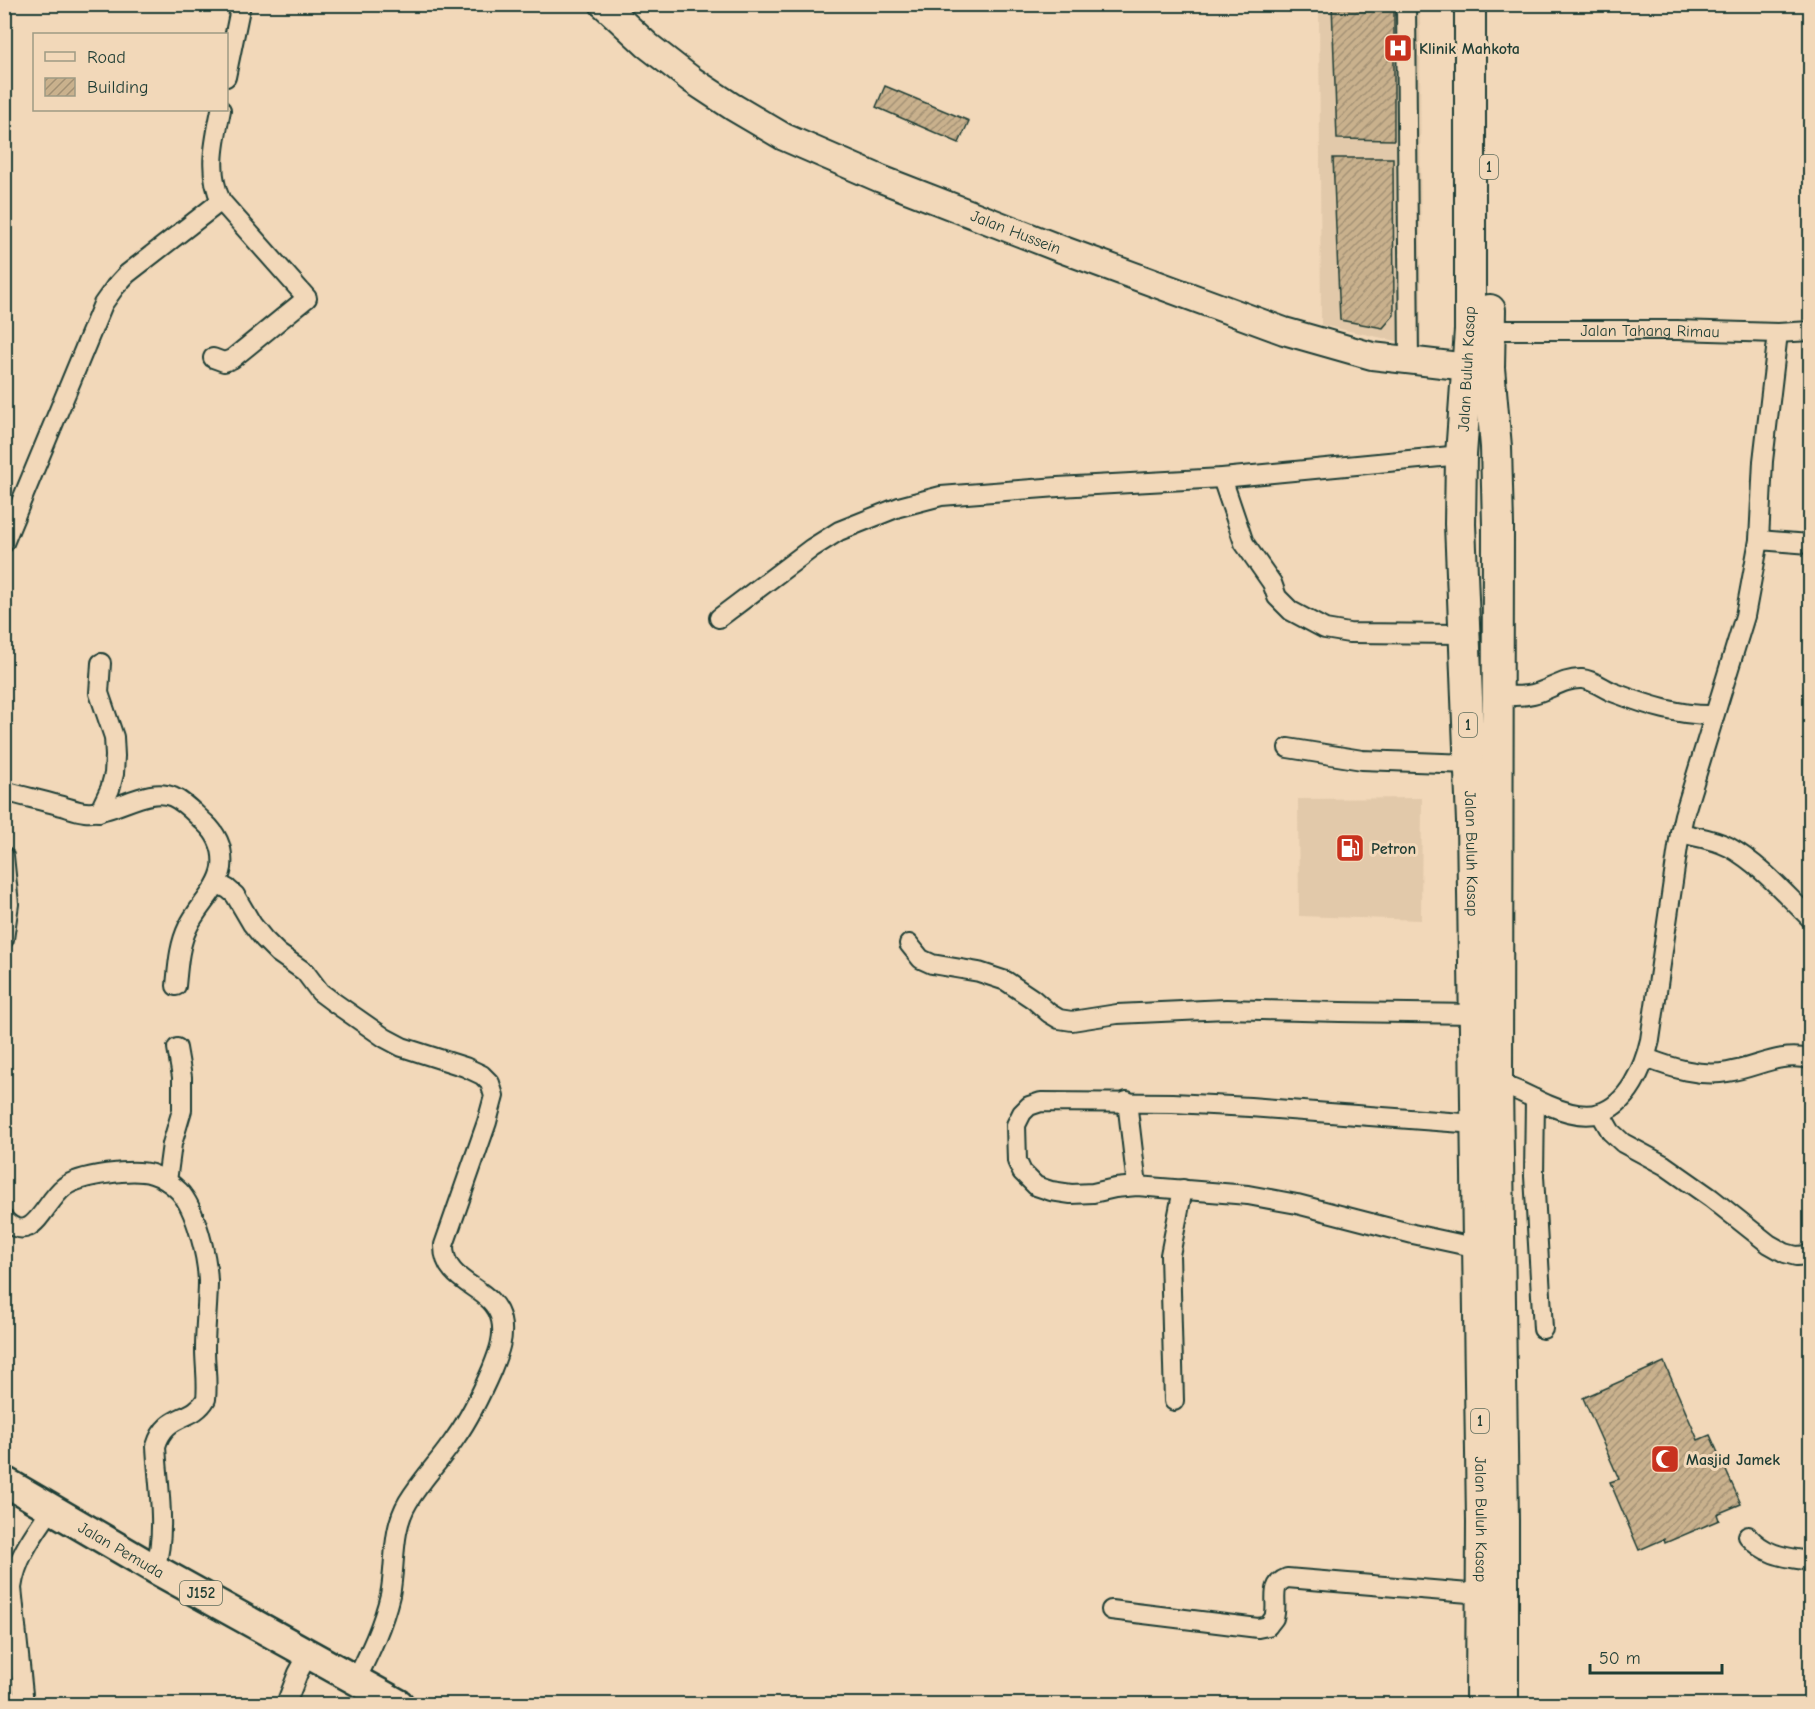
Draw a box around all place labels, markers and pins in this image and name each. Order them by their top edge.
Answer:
hospital icon: Klinik Mahkota [1382,32,1414,64]
place label: Klinik Mahkota [1419,40,1520,58]
fuel station icon: Petron [1334,832,1366,864]
place label: Petron [1371,840,1416,858]
mosque icon: Masjid Jamek [1649,1443,1681,1475]
place label: Masjid Jamek [1686,1451,1780,1469]

